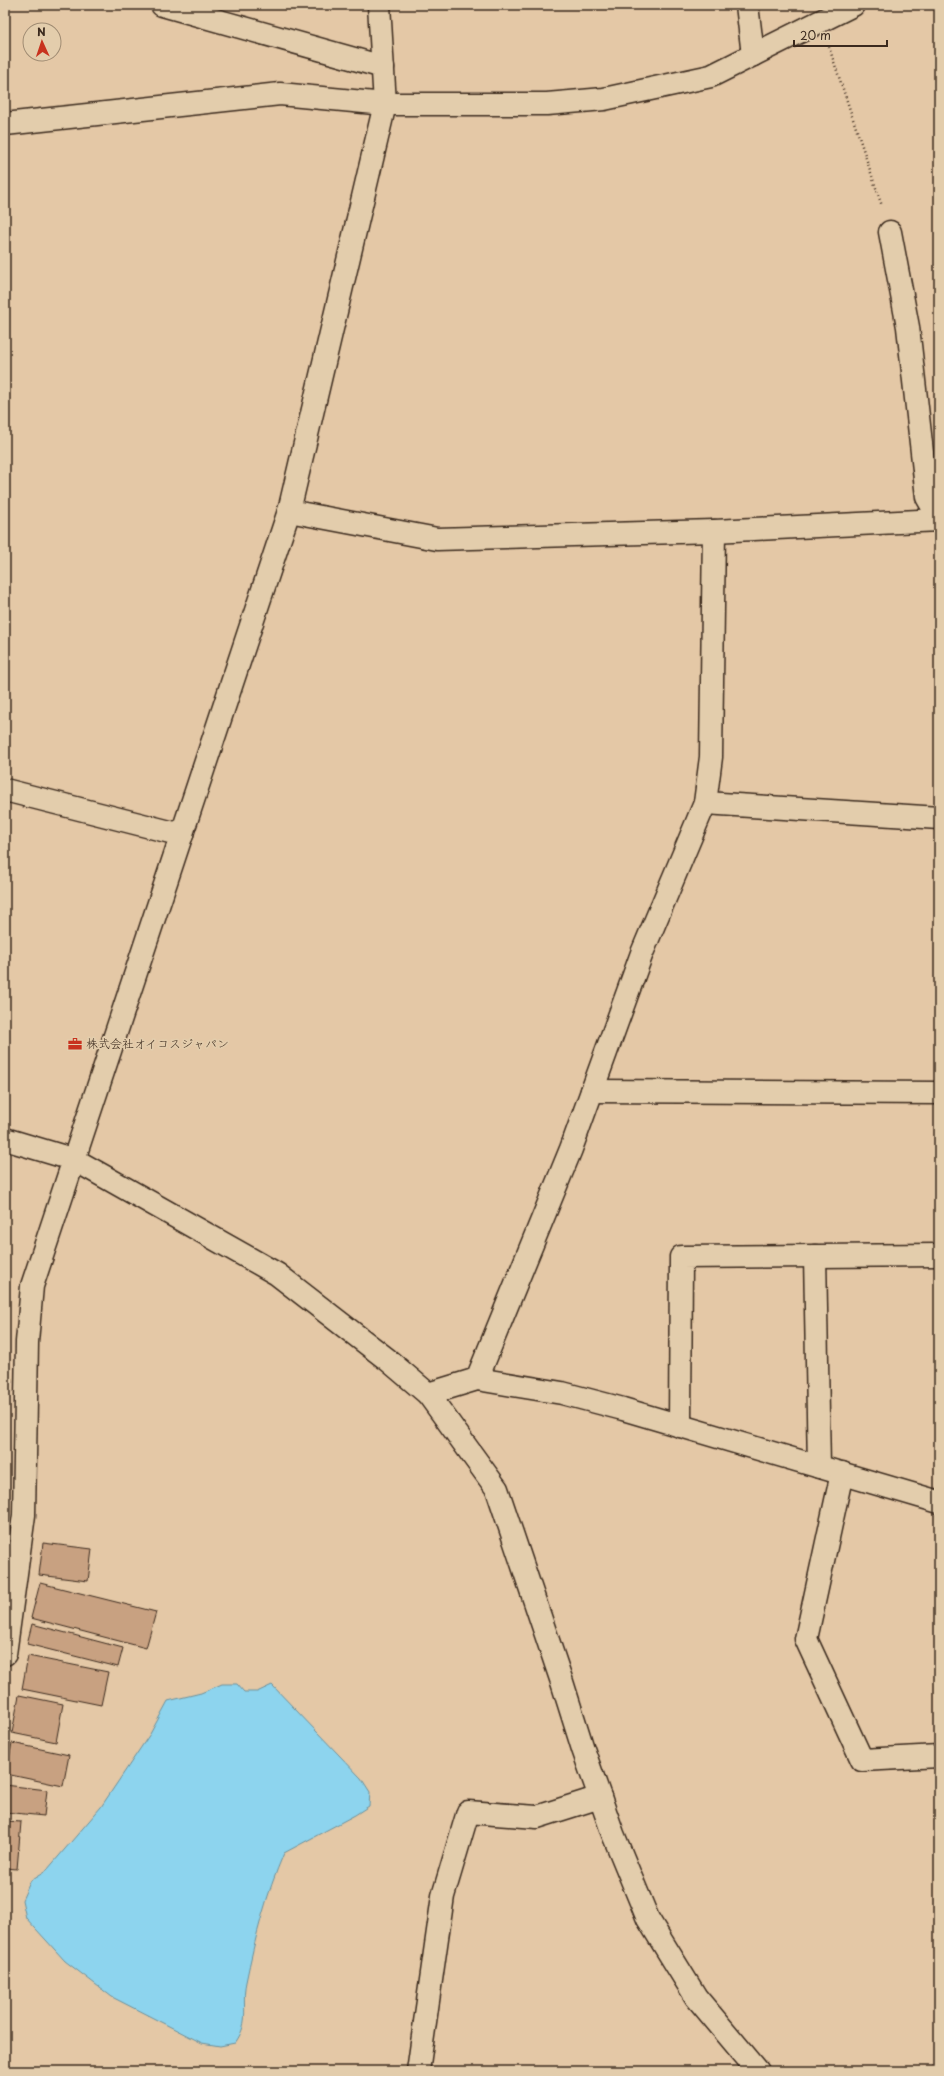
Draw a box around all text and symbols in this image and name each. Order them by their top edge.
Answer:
north arrow [22,22,62,62]
scale bar [794,22,887,48]
text: N [37,23,47,40]
text: 20 m [800,26,831,44]
place label: 株式会社オイコスジャパン [86,1034,229,1052]
office icon: 株式会社オイコスジャパン [67,1036,83,1052]

